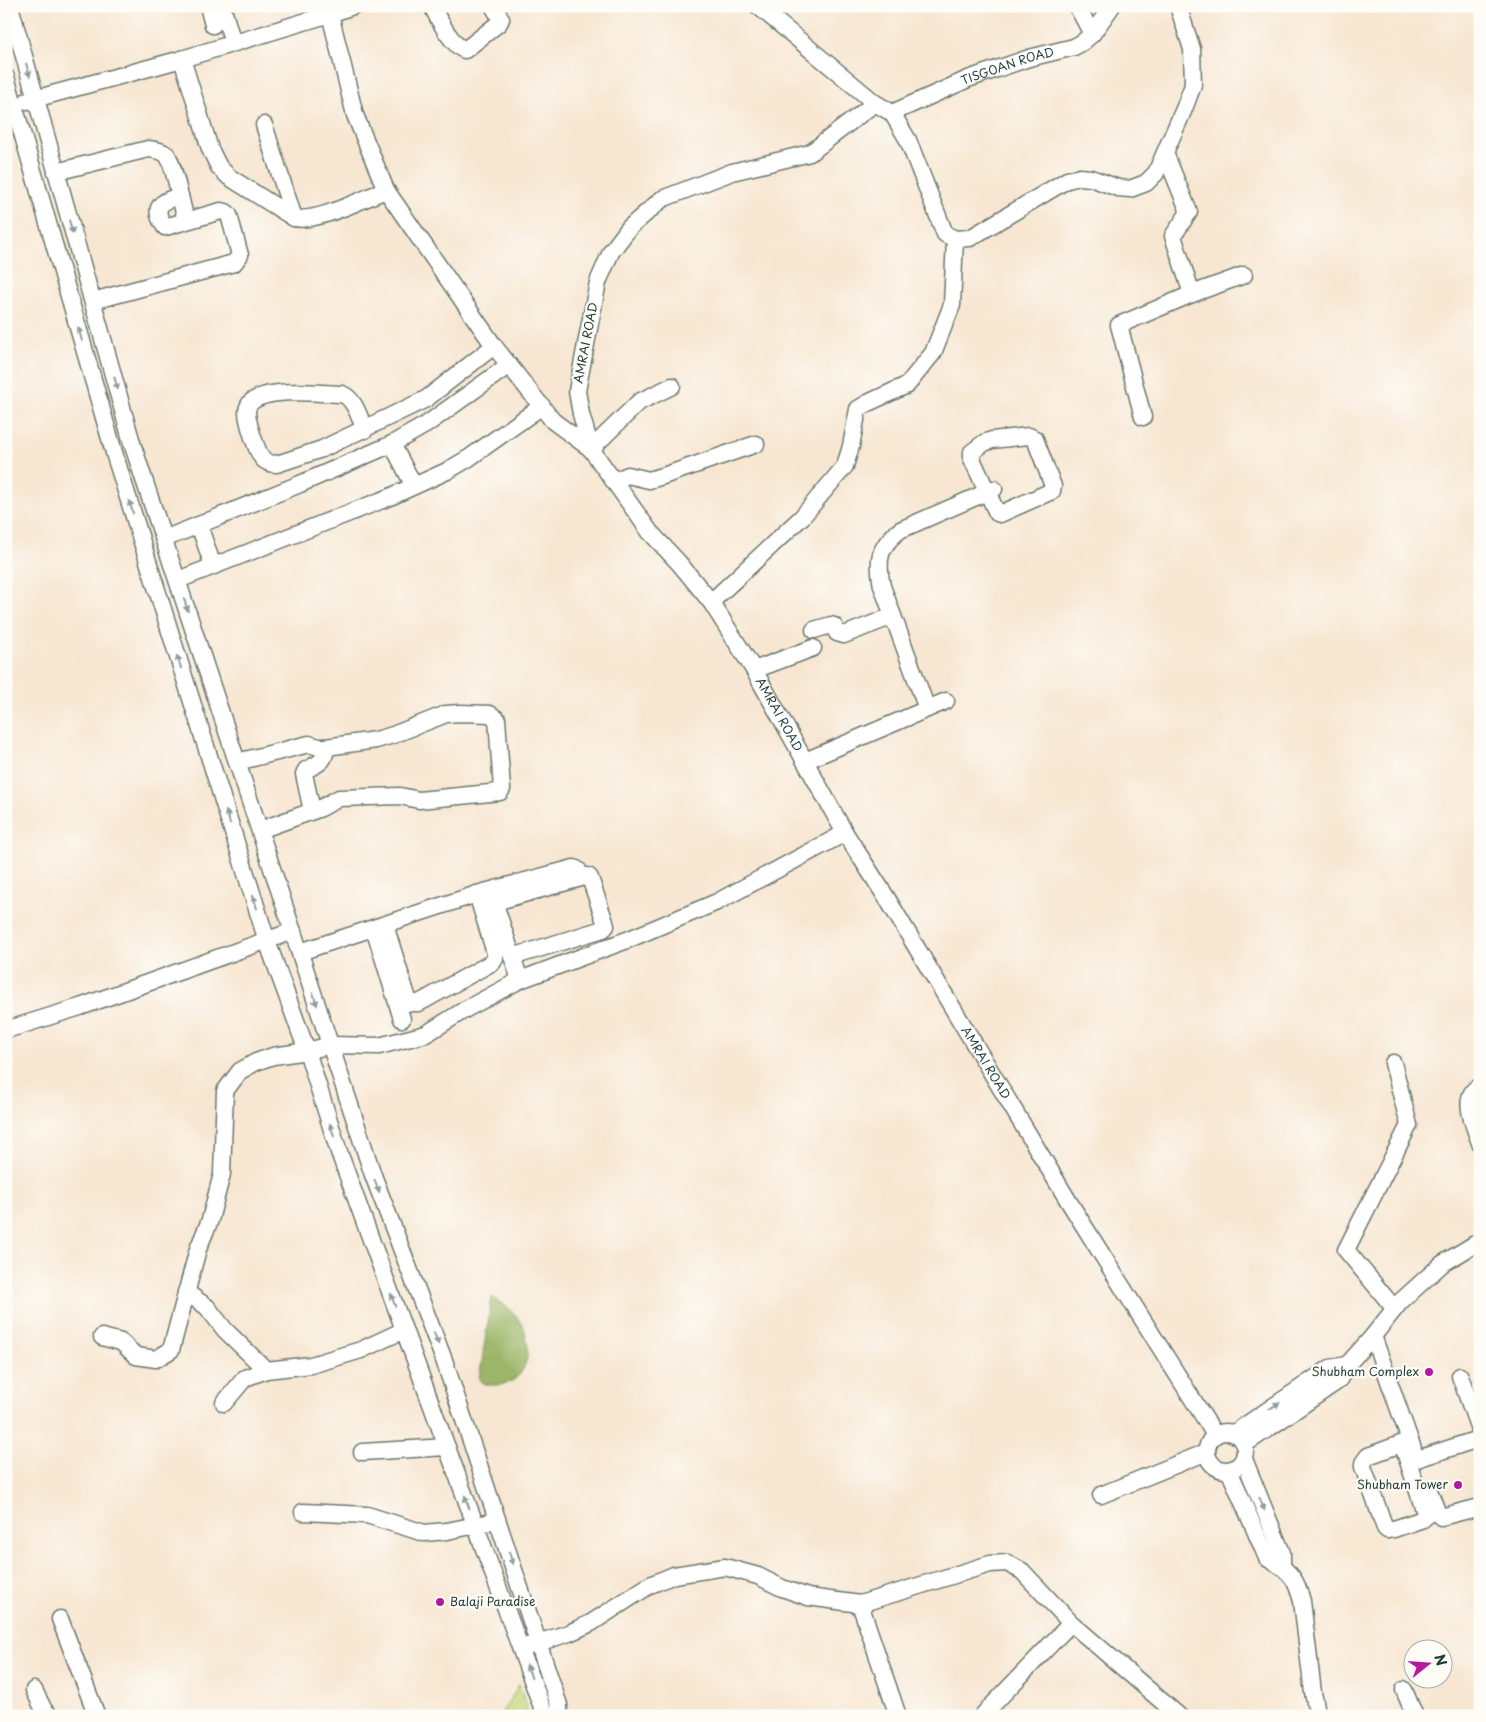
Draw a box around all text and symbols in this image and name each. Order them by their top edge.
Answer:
street label: TISGOAN ROAD [958,42,1056,89]
one-way arrow [25,62,33,77]
one-way arrow [68,219,76,234]
street label: AMRAI ROAD [568,301,602,385]
one-way arrow [75,326,83,341]
one-way arrow [112,375,120,390]
one-way arrow [126,499,134,514]
one-way arrow [182,597,190,612]
one-way arrow [175,654,183,669]
street label: AMRAI ROAD [752,674,808,754]
one-way arrow [224,809,232,824]
one-way arrow [251,894,258,909]
one-way arrow [312,991,319,1006]
street label: AMRAI ROAD [958,1022,1015,1102]
one-way arrow [328,1123,336,1138]
one-way arrow [374,1179,382,1193]
one-way arrow [389,1292,397,1307]
one-way arrow [432,1331,440,1346]
place label: Shubham Complex [1311,1362,1419,1380]
marker: Shubham Complex [1423,1366,1435,1378]
one-way arrow [1268,1401,1281,1411]
place label: Shubham Tower [1357,1475,1448,1493]
marker: Shubham Tower [1452,1479,1464,1491]
one-way arrow [463,1494,470,1509]
one-way arrow [1258,1497,1266,1512]
one-way arrow [508,1550,515,1565]
place label: Balaji Paradise [450,1592,535,1610]
marker: Balaji Paradise [434,1596,446,1608]
north arrow [1404,1640,1454,1690]
text: N [1429,1652,1453,1668]
one-way arrow [525,1663,533,1678]

